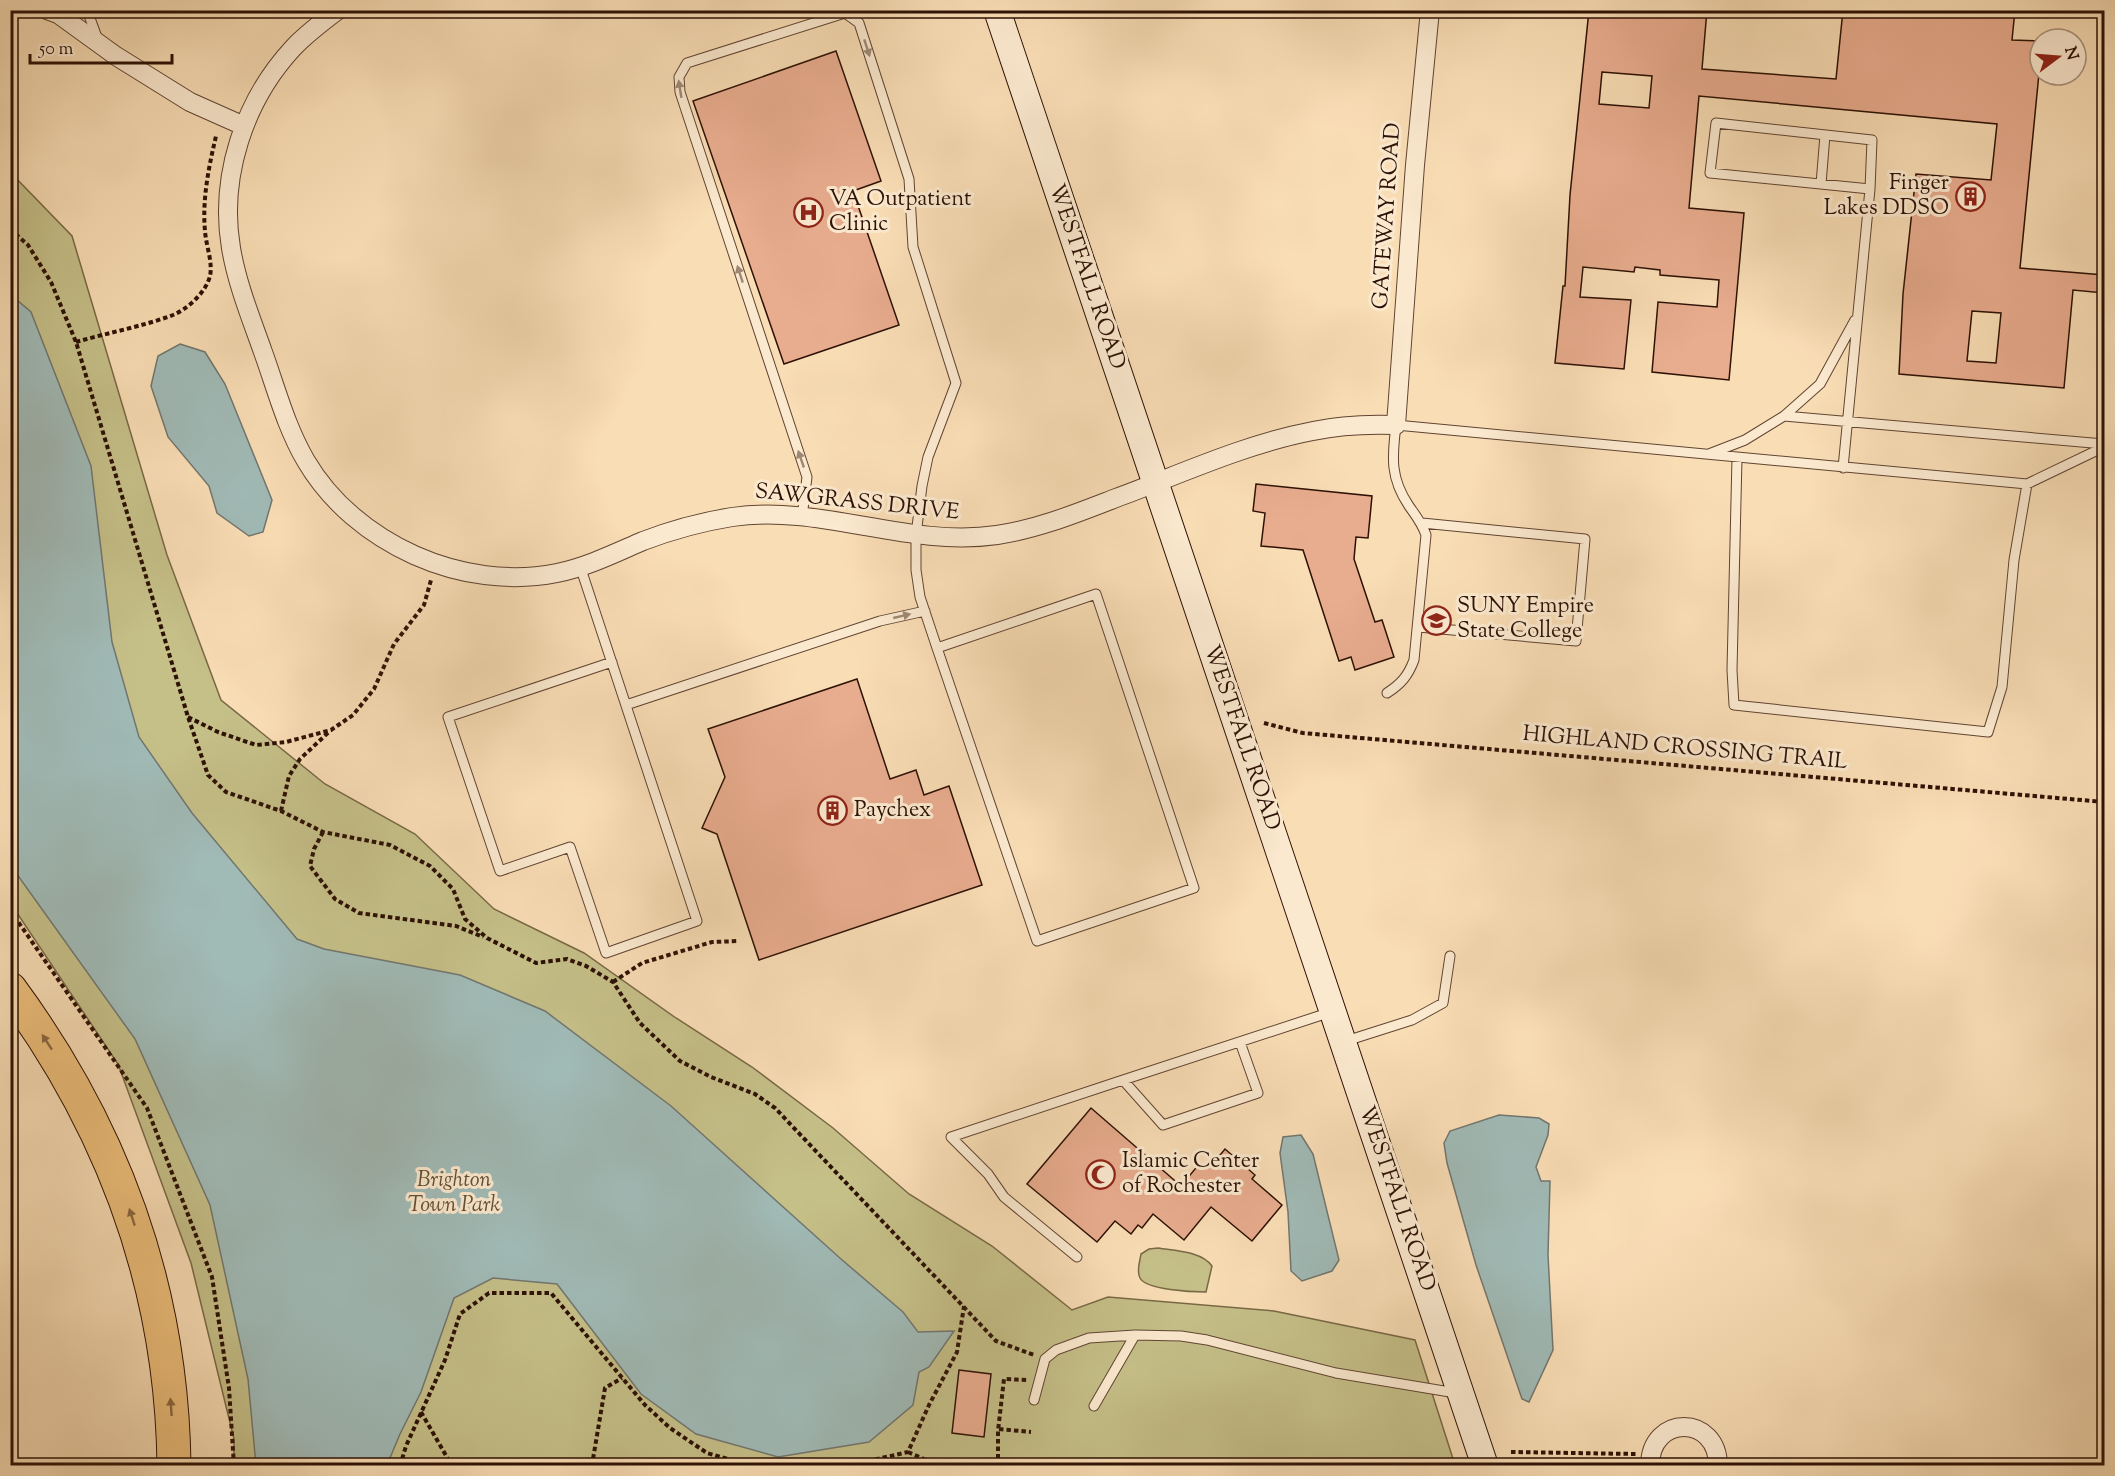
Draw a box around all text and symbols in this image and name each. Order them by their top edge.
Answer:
scale bar [30,27,172,65]
north arrow [2028,27,2088,87]
text: 50 m [38,37,74,63]
one-way arrow [863,39,872,57]
text: N [2057,44,2083,63]
one-way arrow [676,79,685,98]
street label: GATEWAY ROAD [1366,122,1410,310]
place label: Finger Lakes DDSO [1824,168,1949,225]
street label: WESTFALL ROAD [1039,180,1133,374]
building icon: Finger Lakes DDSO [1954,181,1986,213]
place label: VA Outpatient Clinic [829,184,972,241]
hospital icon: VA Outpatient Clinic [792,197,824,229]
one-way arrow [735,265,744,283]
one-way arrow [796,450,805,468]
street label: SAWGRASS DRIVE [753,476,961,530]
place label: SUNY Empire State College [1457,591,1594,648]
school or university icon: SUNY Empire State College [1420,604,1452,636]
one-way arrow [893,610,911,620]
street label: WESTFALL ROAD [1194,641,1288,835]
street label: HIGHLAND CROSSING TRAIL [1521,719,1849,779]
building icon: Paychex [817,795,849,827]
place label: Paychex [854,795,931,827]
one-way arrow [42,1034,53,1050]
street label: WESTFALL ROAD [1349,1102,1443,1296]
place label: Islamic Center of Rochester [1122,1146,1259,1203]
mosque icon: Islamic Center of Rochester [1085,1159,1117,1191]
park label: Brighton Town Park [408,1165,500,1222]
one-way arrow [127,1208,136,1226]
one-way arrow [166,1398,176,1417]

